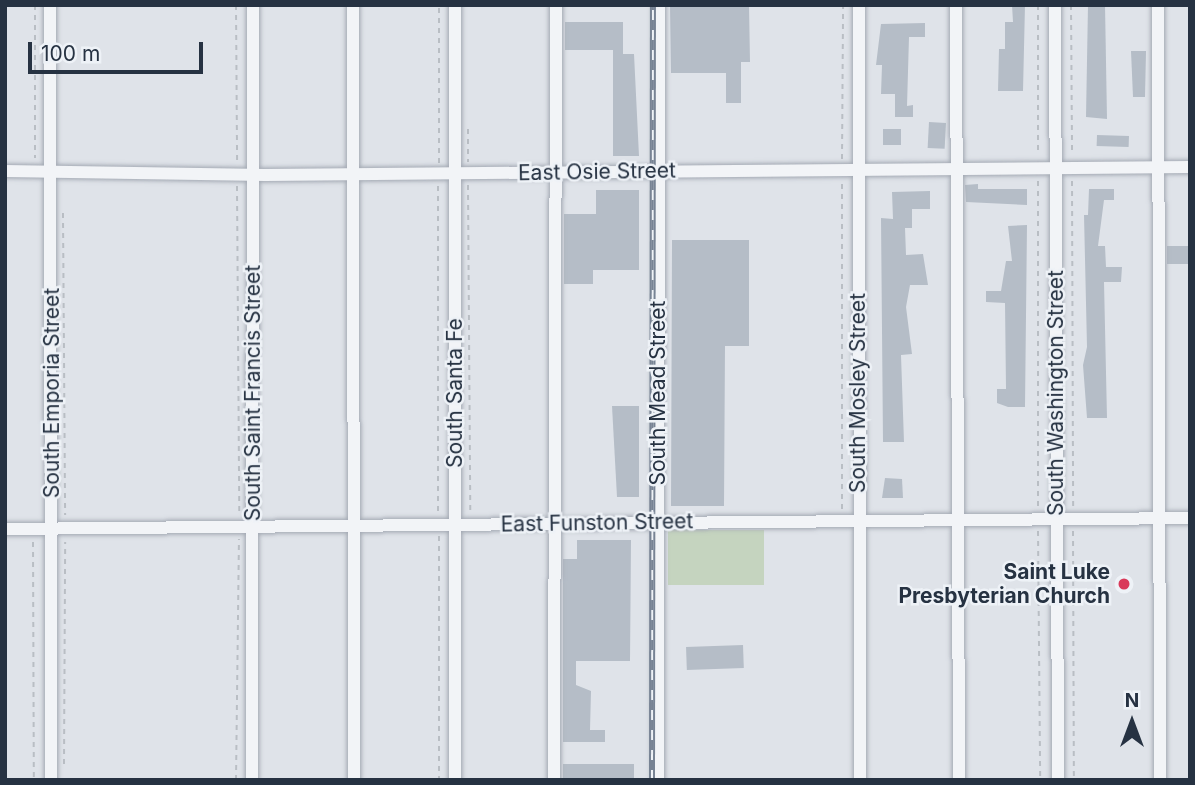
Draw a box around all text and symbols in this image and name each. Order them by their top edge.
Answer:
scale bar [32,28,206,72]
text: 100 m [41,41,100,66]
street label: East Osie Street [518,158,676,186]
street label: South Saint Francis Street [240,265,266,521]
street label: South Washington Street [1043,270,1069,516]
street label: South Emporia Street [39,288,65,498]
street label: South Mosley Street [845,293,871,493]
street label: South Mead Street [645,301,671,485]
street label: South Santa Fe [442,318,468,468]
street label: East Funston Street [500,509,694,537]
place label: Saint Luke Presbyterian Church [898,559,1110,609]
marker: Saint Luke Presbyterian Church [1116,576,1132,592]
north arrow [1097,687,1167,757]
text: N [1125,689,1139,712]

